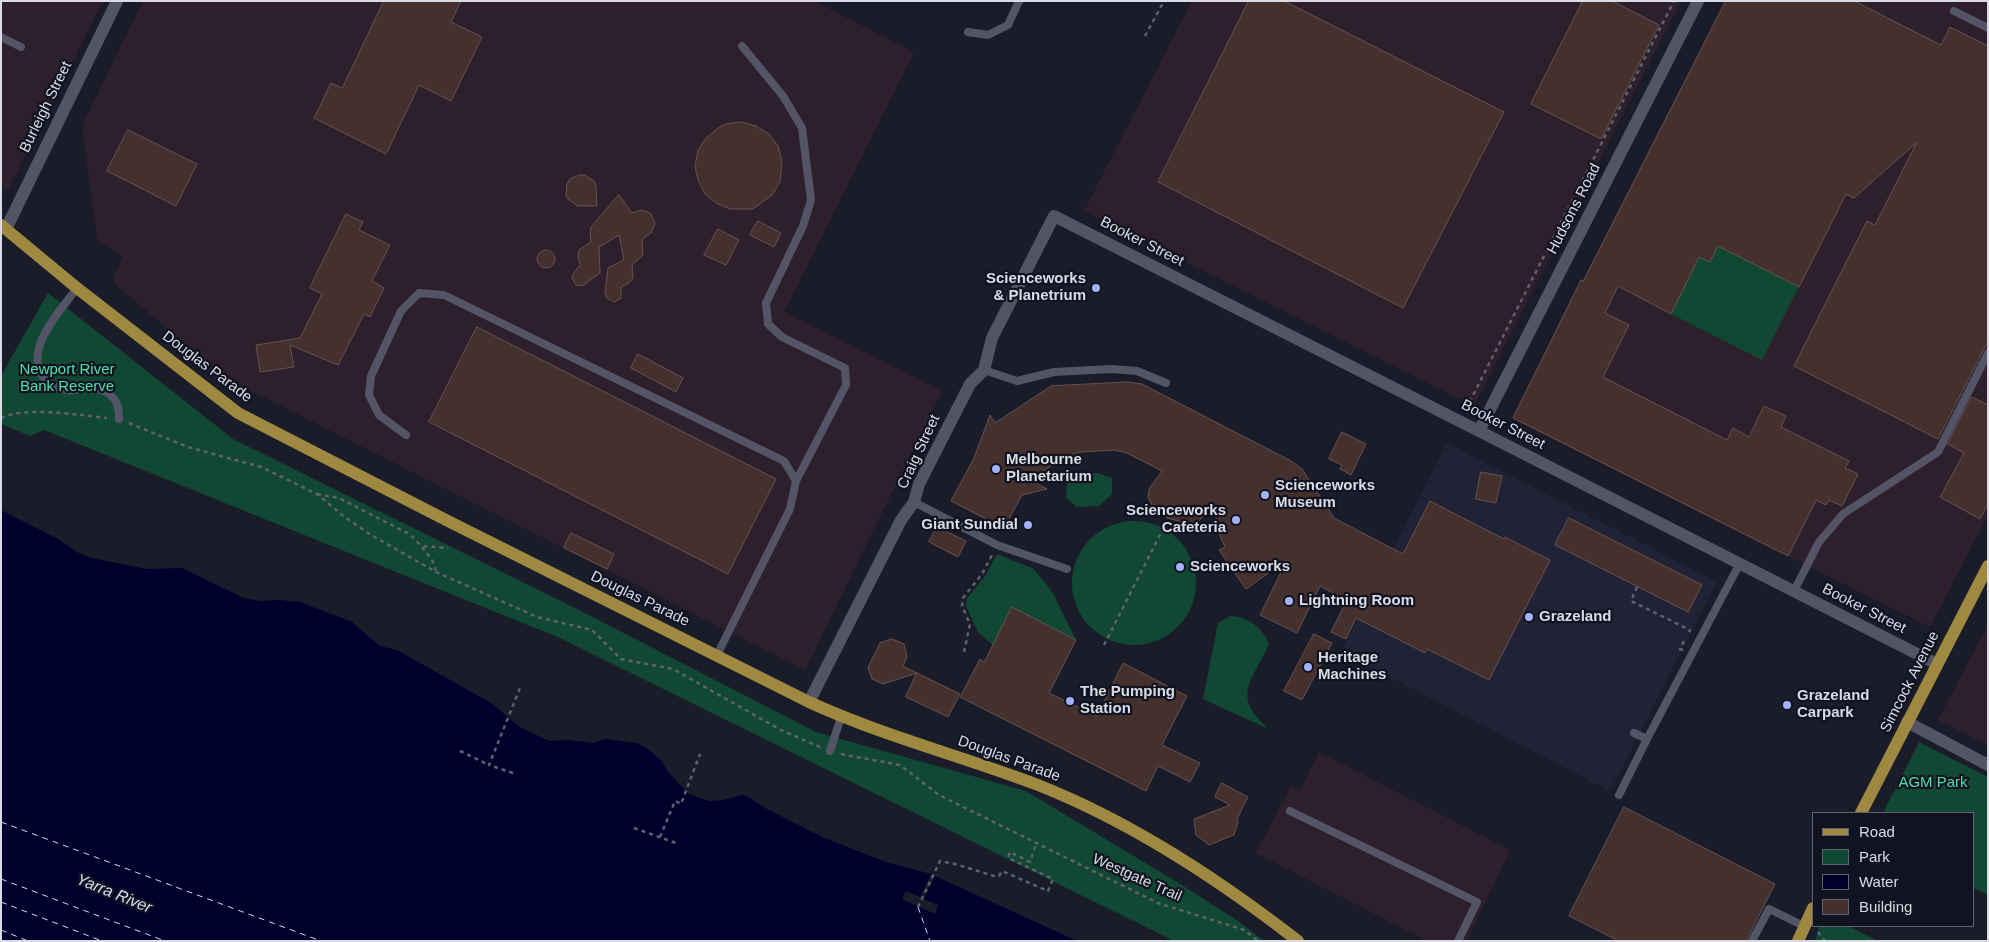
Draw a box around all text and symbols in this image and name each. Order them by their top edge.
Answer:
street label: Burleigh Street [16,58,76,156]
street label: Hudsons Road [1543,161,1605,257]
street label: Booker Street [1097,213,1187,271]
place label: Scienceworks & Planetrium [986,270,1086,305]
marker: Scienceworks & Planetrium [1090,282,1102,294]
street label: Douglas Parade [159,327,255,407]
park label: Newport River Bank Reserve [19,361,115,396]
street label: Booker Street [1458,396,1548,454]
street label: Craig Street [894,412,944,492]
place label: Melbourne Planetarium [1006,451,1092,486]
marker: Melbourne Planetarium [990,463,1002,475]
place label: Scienceworks Museum [1275,477,1375,512]
marker: Scienceworks Museum [1259,489,1271,501]
place label: Scienceworks Cafeteria [1126,502,1226,537]
marker: Scienceworks Cafeteria [1230,514,1242,526]
place label: Giant Sundial [921,516,1018,534]
marker: Giant Sundial [1022,519,1034,531]
place label: Scienceworks [1190,558,1290,576]
marker: Scienceworks [1174,561,1186,573]
street label: Douglas Parade [588,567,692,631]
street label: Booker Street [1819,580,1909,638]
place label: Lightning Room [1299,592,1414,610]
marker: Lightning Room [1283,595,1295,607]
place label: Grazeland [1539,608,1612,626]
marker: Grazeland [1523,611,1535,623]
street label: Simcock Avenue [1877,628,1943,736]
place label: Heritage Machines [1318,649,1386,684]
marker: Heritage Machines [1302,661,1314,673]
place label: The Pumping Station [1080,683,1175,718]
place label: Grazeland Carpark [1797,687,1870,722]
marker: The Pumping Station [1064,695,1076,707]
marker: Grazeland Carpark [1781,699,1793,711]
street label: Douglas Parade [955,732,1063,786]
park label: AGM Park [1898,774,1968,792]
legend [1812,812,1974,927]
text: Road [1859,823,1895,840]
text: Park [1859,848,1890,865]
street label: Westgate Trail [1090,850,1184,906]
water label: Yarra River [73,870,155,918]
text: Water [1859,873,1898,890]
text: Building [1859,898,1912,915]

